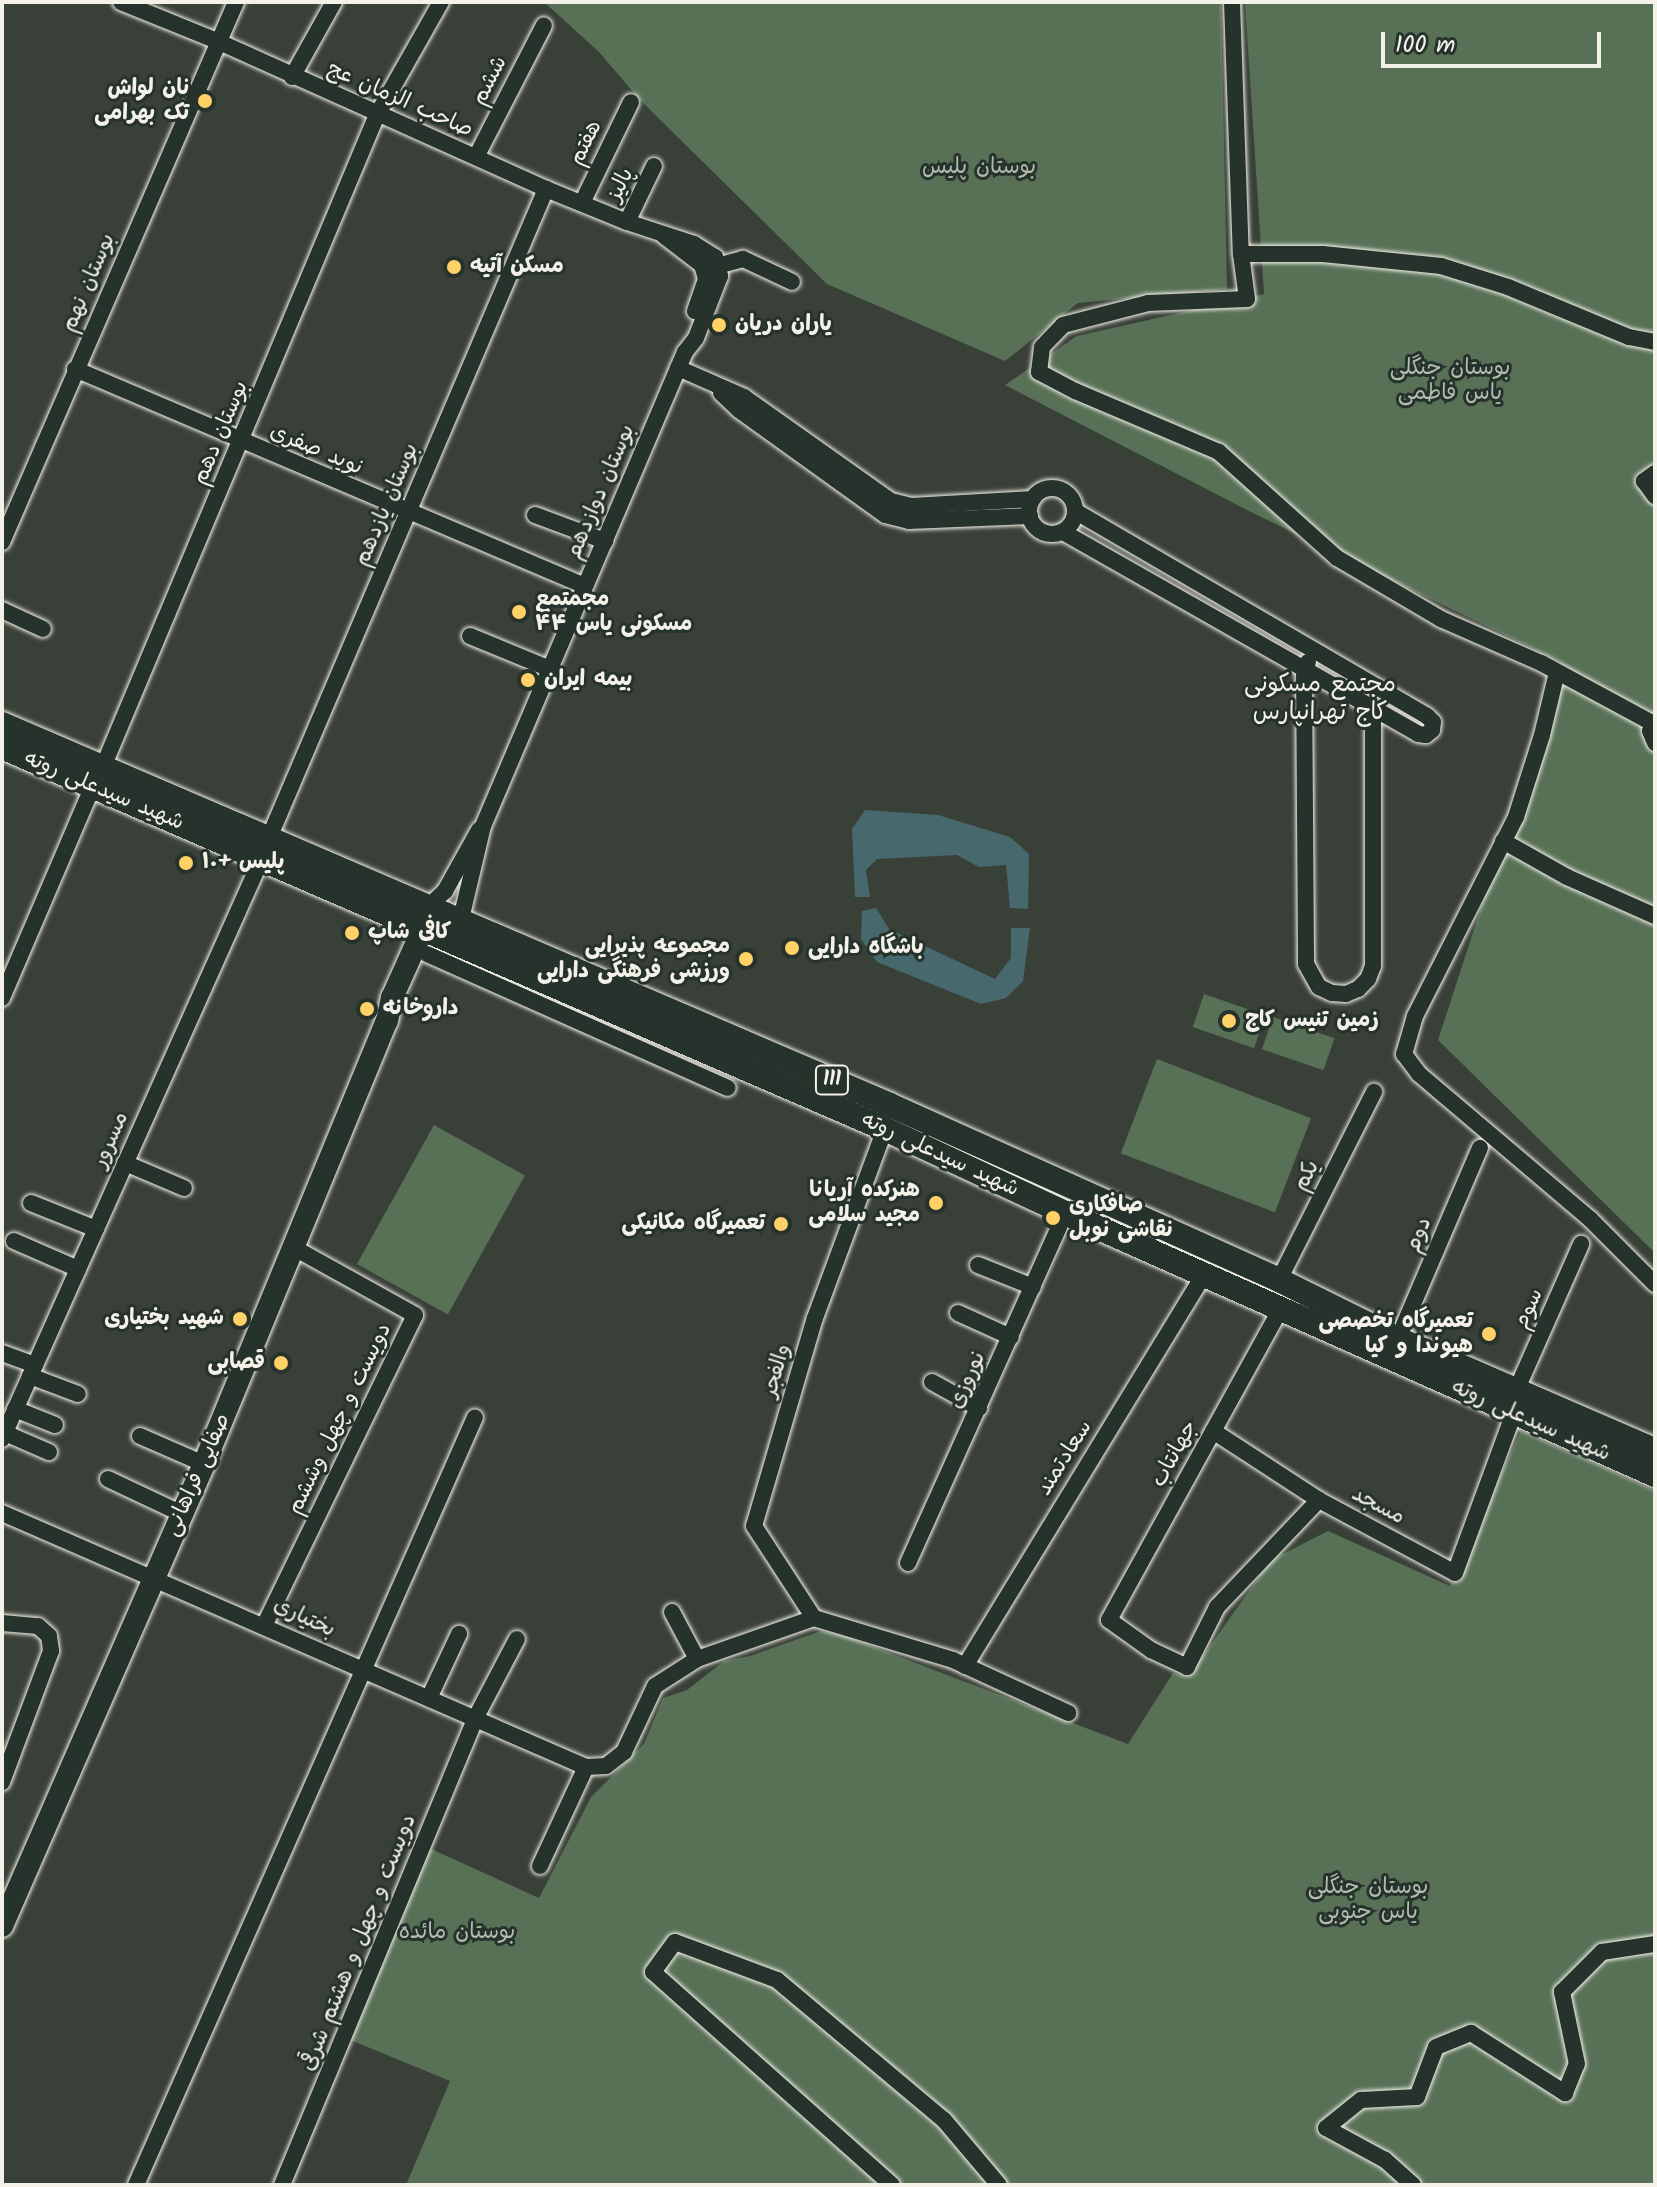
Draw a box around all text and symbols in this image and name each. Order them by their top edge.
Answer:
scale bar [1385,16,1605,66]
text: 100 m [1395,26,1455,65]
street label: ششم [466,52,514,110]
street label: صاحب الزمان عج [323,56,477,144]
place label: نان‌ لواش‌ تک‌ بهرامی [94,75,189,126]
marker: نان‌ لواش‌ تک‌ بهرامی [196,92,214,110]
street label: هفتم [564,116,608,170]
park label: بوستان پلیس [922,155,1036,181]
street label: پالیز [602,164,640,206]
street label: بوستان نهم [56,230,122,336]
place label: مسکن آتیه [470,254,564,280]
marker: مسکن آتیه [445,258,463,276]
place label: یاران دریان [735,312,832,338]
marker: یاران دریان [710,316,728,334]
park label: بوستان جنگلی یاس فاطمی [1390,355,1510,406]
street label: بوستان دهم [187,377,255,489]
street label: نوید صفری [266,419,366,481]
street label: بوستان دوازدهم [561,421,641,563]
street label: بوستان یازدهم [349,439,425,571]
place label: مجمتمع مسکونی یاس ۴۴ [535,586,692,638]
marker: مجمتمع مسکونی یاس ۴۴ [510,603,528,621]
place label: بیمه ایران [544,667,632,693]
marker: بیمه ایران [519,671,537,689]
district label: مجتمع مسکونی کاج تهرانپارس [1244,671,1396,727]
street label: شهید سیدعلی روته [20,745,188,837]
place label: پلیس +۱۰ [202,850,284,876]
marker: پلیس +۱۰ [177,854,195,872]
place label: کافی شاپ [368,920,451,946]
marker: کافی شاپ [343,924,361,942]
place label: مجموعه پذیرایی ورزشی فرهنگی دارایی [537,933,730,984]
place label: باشگاه دارایی [808,935,924,961]
marker: باشگاه دارایی [783,939,801,957]
marker: مجموعه پذیرایی ورزشی فرهنگی دارایی [737,950,755,968]
place label: داروخانه [383,996,459,1022]
marker: داروخانه [358,1000,376,1018]
place label: زمین تنیس کاج [1245,1008,1379,1034]
marker: زمین تنیس کاج [1220,1012,1238,1030]
road number: 111 [814,1064,850,1096]
street label: شهید سیدعلی روته [857,1107,1023,1203]
street label: مسرور [87,1108,135,1172]
street label: یکم [1288,1156,1326,1196]
place label: هنرکده آریانا مجید سلامی [809,1177,920,1228]
place label: صافکاری نقاشی نوبل [1069,1192,1173,1244]
marker: هنرکده آریانا مجید سلامی [927,1194,945,1212]
marker: صافکاری نقاشی نوبل [1044,1209,1062,1227]
place label: تعمیرگاه مکانیکی [621,1211,765,1237]
street label: دوم [1400,1213,1438,1257]
marker: تعمیرگاه مکانیکی [772,1215,790,1233]
street label: سوم [1508,1285,1550,1333]
place label: شهید بختیاری [104,1306,224,1332]
place label: تعمیرگاه تخصصی هیوندا و کیا [1319,1308,1473,1360]
marker: شهید بختیاری [231,1310,249,1328]
street label: دویست و چهل وششم [282,1319,398,1519]
marker: تعمیرگاه تخصصی هیوندا و کیا [1480,1325,1498,1343]
street label: والفجر [757,1341,797,1401]
street label: نوروزی [944,1347,992,1413]
place label: قصابی [208,1350,265,1376]
marker: قصابی [272,1354,290,1372]
street label: شهید سیدعلی روته [1448,1374,1614,1468]
street label: صفایی فراهانی [159,1409,237,1541]
street label: سعادتمند [1032,1415,1098,1501]
street label: جهانتاب [1146,1416,1204,1492]
street label: مسجد [1347,1481,1409,1531]
street label: بختیاری [269,1592,339,1644]
street label: دویست و چهل و هشتم شرقی [295,1811,423,2075]
park label: بوستان جنگلی یاس جنوبی [1308,1874,1428,1926]
park label: بوستان مائده [399,1920,515,1946]

